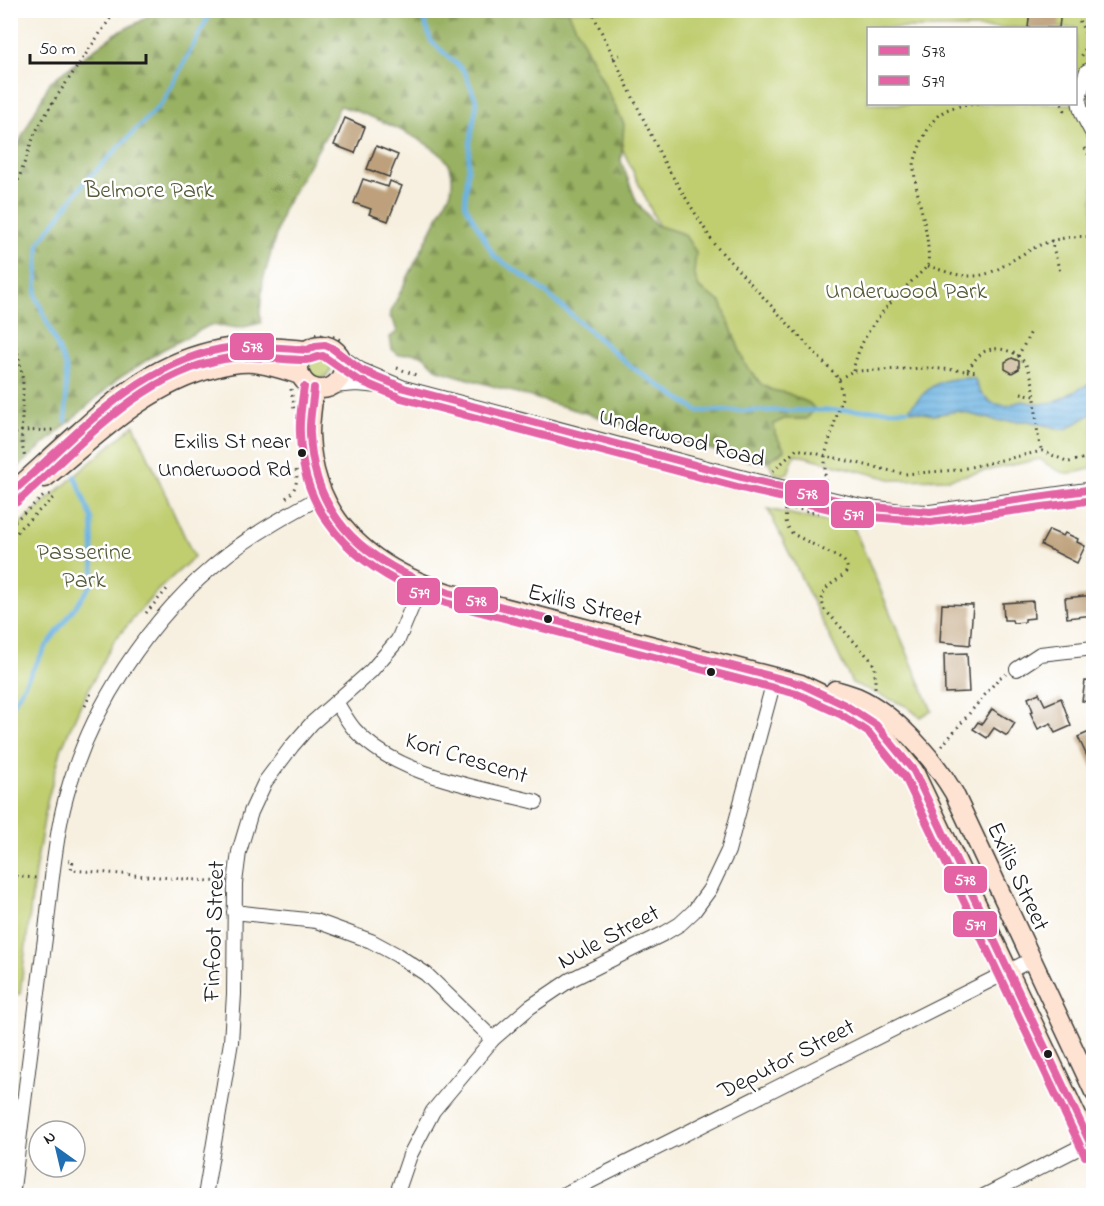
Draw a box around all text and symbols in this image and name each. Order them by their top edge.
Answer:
scale bar [30,27,146,65]
legend [867,27,1077,105]
text: 50 m [39,37,76,63]
text: 578 [921,40,946,66]
text: 579 [921,70,945,96]
park label: Belmore Park [83,174,214,209]
park label: Underwood Park [825,275,987,310]
line badge: 578 [229,332,275,361]
text: 578 [241,336,263,360]
street label: Underwood Road [594,400,769,479]
place label: Exilis St near Underwood Rd [158,427,291,487]
marker: Exilis St near Underwood Rd [296,447,308,459]
line badge: 578 [784,479,830,507]
text: 578 [796,483,818,507]
line badge: 579 [830,500,875,529]
text: 579 [843,504,863,528]
park label: Passerine Park [37,536,132,599]
street label: Exilis Street [524,575,645,638]
line badge: 579 [396,577,441,606]
text: 579 [409,582,429,606]
line badge: 578 [453,586,499,614]
text: 578 [465,590,487,614]
unlabelled marker [542,613,554,625]
unlabelled marker [705,666,717,678]
street label: Kori Crescent [401,724,532,795]
street label: Exilis Street [976,817,1057,937]
street label: Finfoot Street [196,860,235,1003]
line badge: 578 [943,865,988,894]
text: 578 [954,869,976,893]
street label: Nule Street [552,897,666,980]
line badge: 579 [952,910,998,938]
text: 579 [965,914,985,938]
street label: Deputor Street [712,1011,862,1110]
unlabelled marker [1042,1048,1054,1060]
north arrow [27,1119,87,1179]
text: N [39,1125,61,1151]

